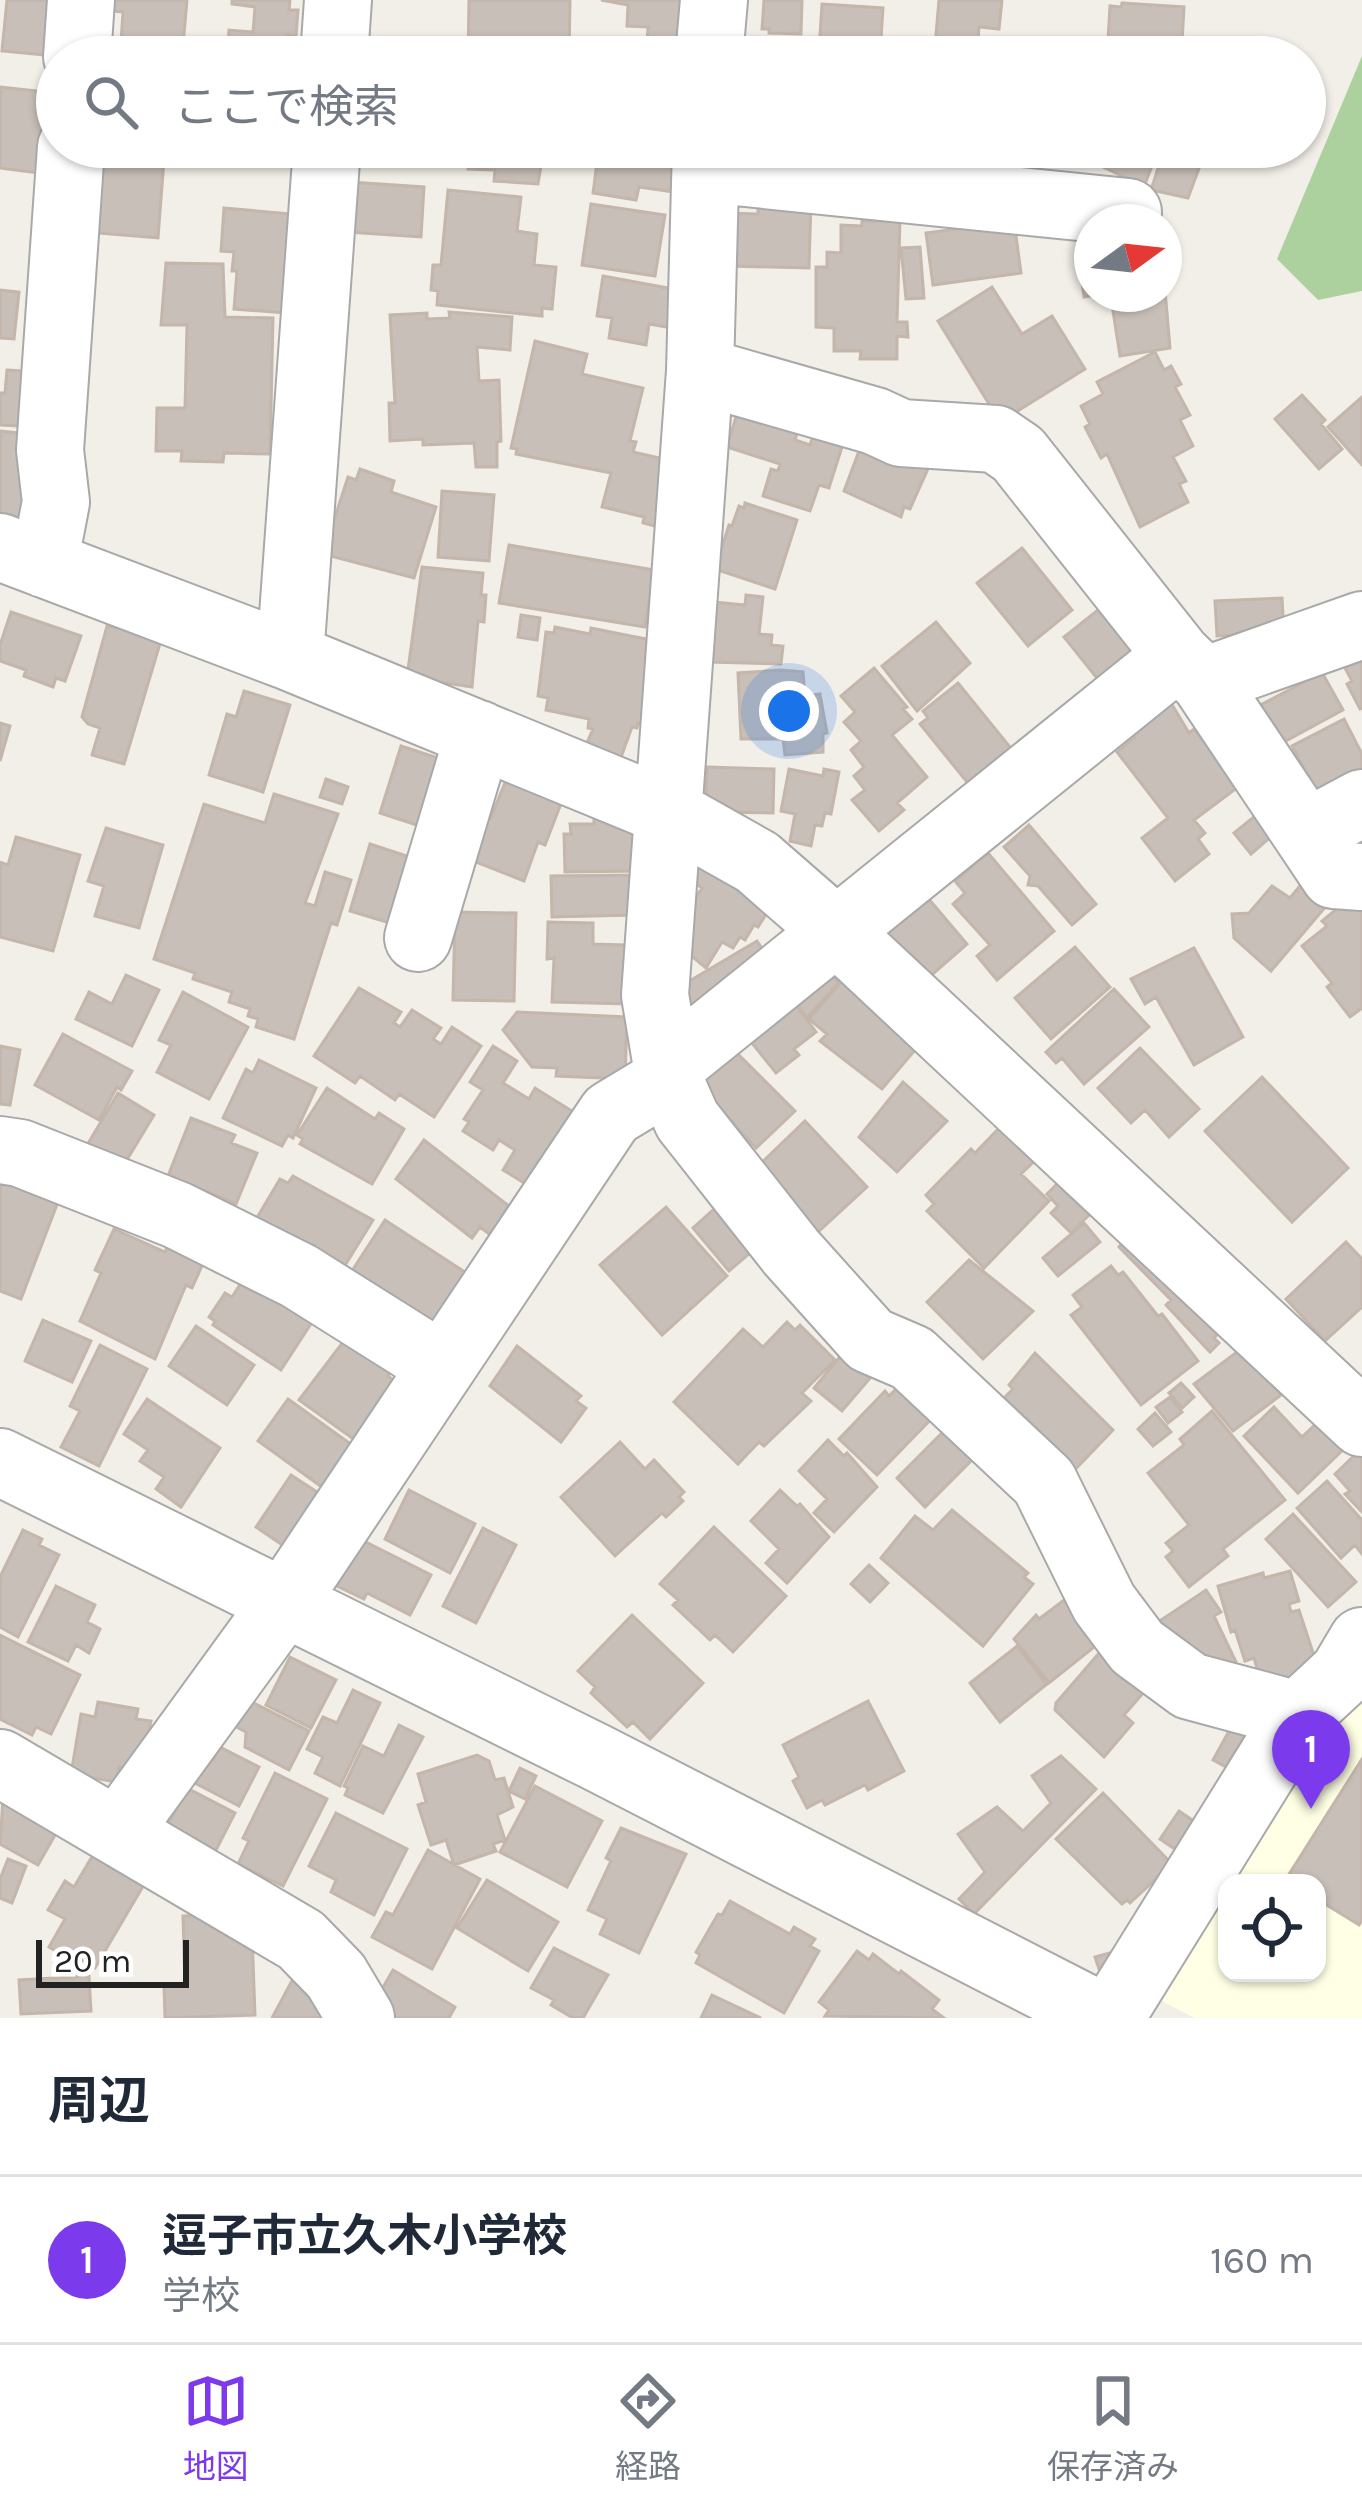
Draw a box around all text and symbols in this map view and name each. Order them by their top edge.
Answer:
search box [36,36,1326,168]
icon: search [78,69,144,135]
text: ここで検索 [174,81,399,133]
north arrow [1074,204,1182,312]
your location [759,681,819,741]
pin: 1 [1272,1710,1350,1809]
map controls [1218,1874,1326,1982]
button: locate [1218,1874,1326,1982]
scale bar [36,1934,189,1987]
text: 20 m [54,1942,131,1980]
text: 周辺 [48,2071,150,2131]
text: 逗子市立久木小学校 [162,2210,567,2262]
text: 1 [80,2237,94,2283]
text: 160 m [1210,2237,1314,2283]
text: 学校 [162,2273,240,2319]
tab: 地図 [183,2368,249,2488]
tab: 経路 [615,2368,681,2488]
tab: 保存済み [1047,2368,1179,2488]

